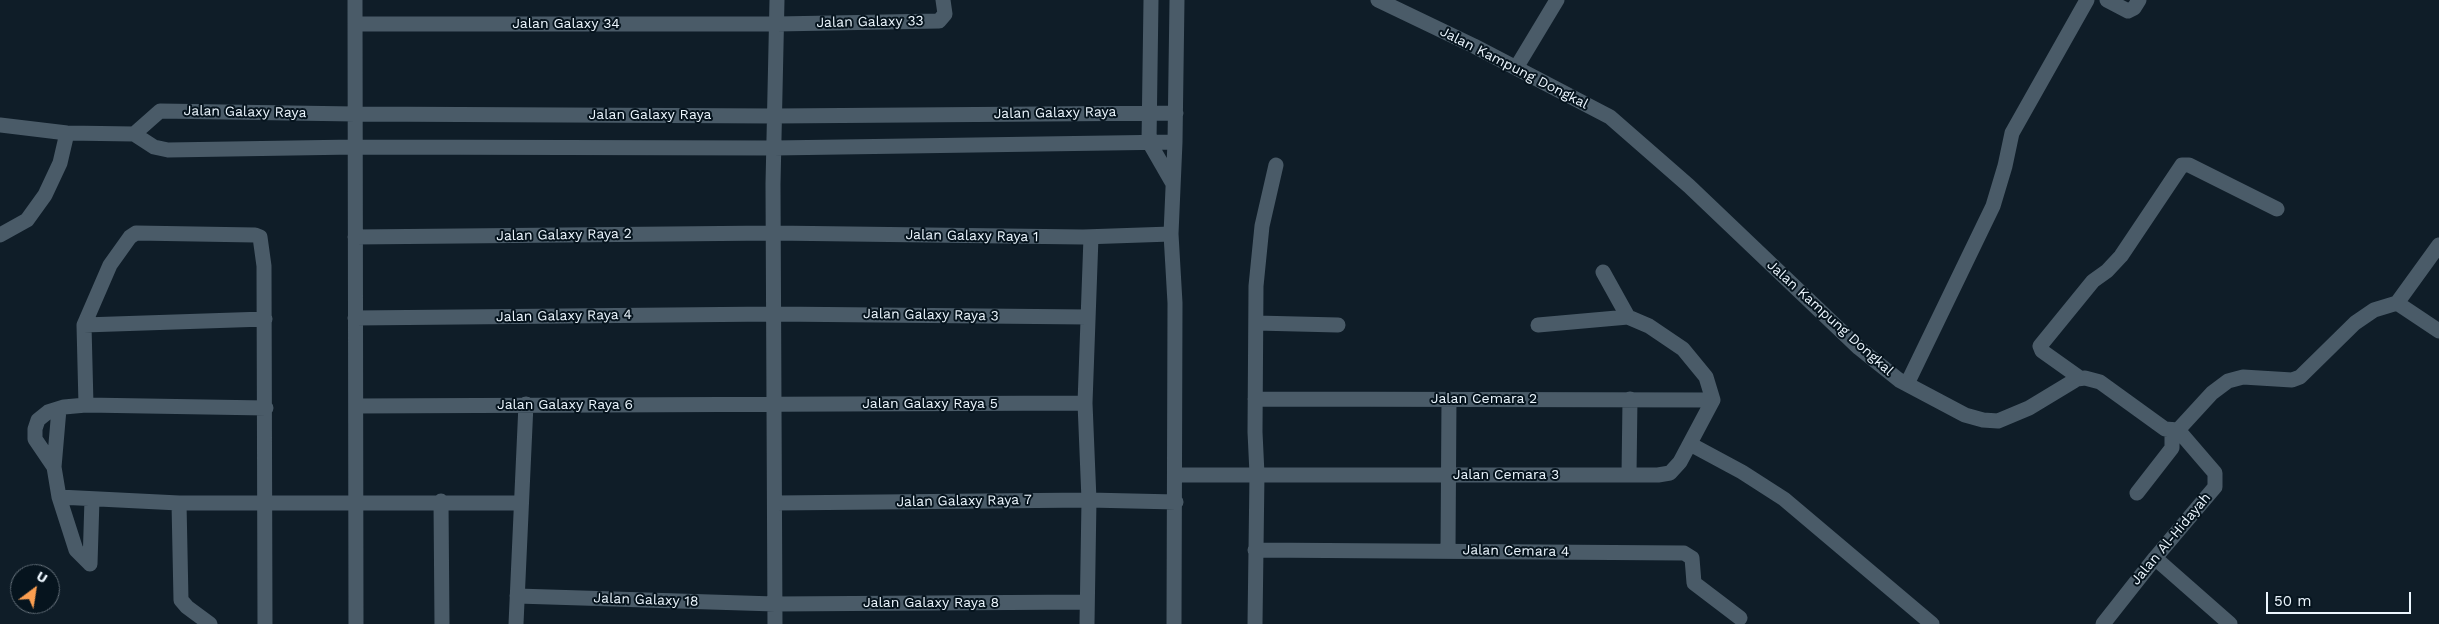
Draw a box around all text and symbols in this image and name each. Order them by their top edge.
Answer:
street label: Jalan Galaxy 33 [816,13,924,31]
street label: Jalan Galaxy 34 [512,16,620,32]
street label: Jalan Kampung Dongkal [1437,23,1591,113]
street label: Jalan Galaxy Raya [183,103,307,121]
street label: Jalan Galaxy Raya [993,104,1117,122]
street label: Jalan Galaxy Raya [589,107,711,123]
street label: Jalan Galaxy Raya 2 [496,225,632,245]
street label: Jalan Galaxy Raya 1 [905,226,1039,246]
street label: Jalan Kampung Dongkal [1763,257,1897,379]
street label: Jalan Galaxy Raya 3 [863,305,999,325]
street label: Jalan Galaxy Raya 4 [496,306,632,326]
street label: Jalan Cemara 2 [1431,391,1537,407]
street label: Jalan Galaxy Raya 5 [862,396,998,412]
street label: Jalan Galaxy Raya 6 [497,397,633,413]
street label: Jalan Cemara 3 [1453,467,1559,483]
street label: Jalan Al-Hidayah [2128,489,2214,589]
street label: Jalan Galaxy Raya 7 [896,491,1032,511]
street label: Jalan Cemara 4 [1462,542,1570,560]
north arrow [10,564,60,614]
text: U [34,568,51,586]
scale bar [2269,582,2414,614]
street label: Jalan Galaxy 18 [593,590,699,610]
text: 50 m [2274,592,2311,610]
street label: Jalan Galaxy Raya 8 [863,595,999,611]

